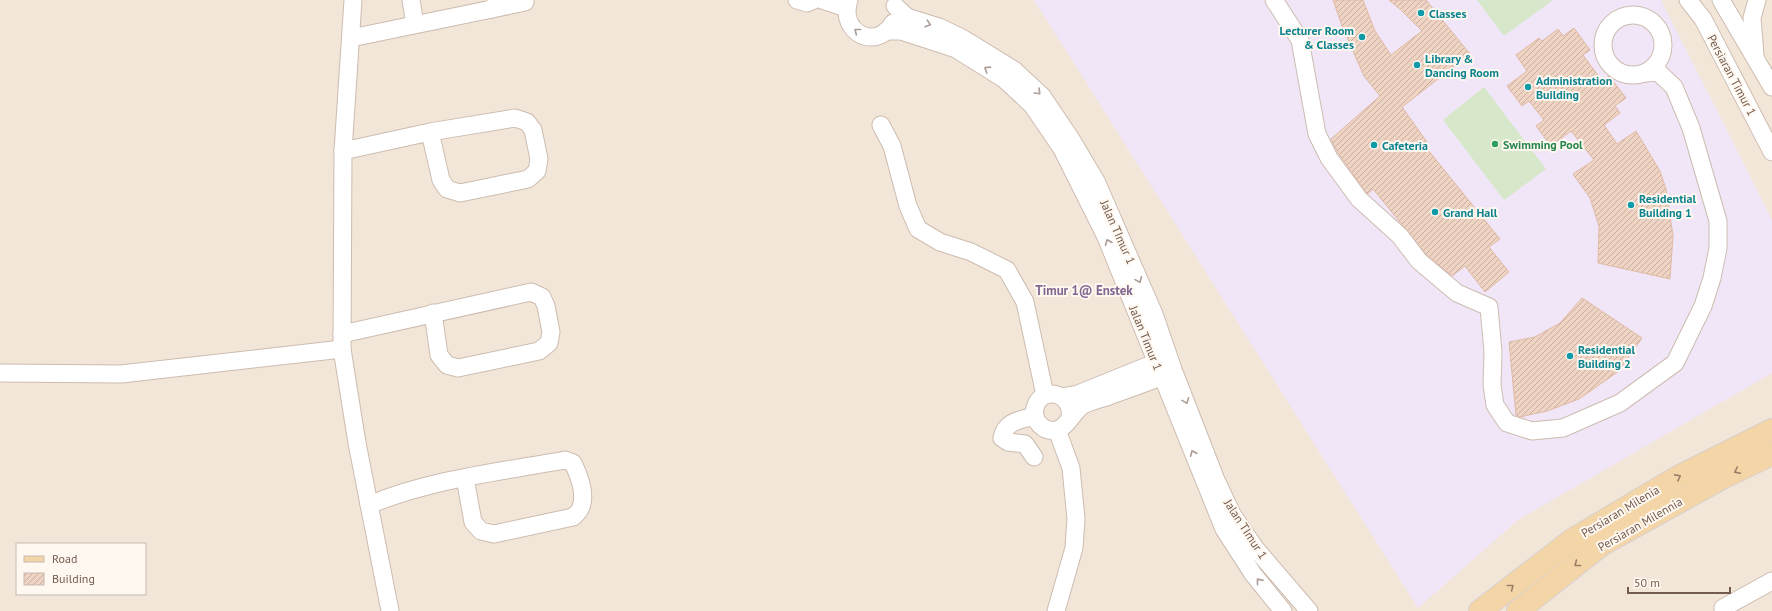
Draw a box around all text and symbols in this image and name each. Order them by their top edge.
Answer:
place label: Classes [1429,6,1466,21]
marker: Classes [1416,8,1426,18]
one-way arrow [925,19,932,28]
place label: Lecturer Room & Classes [1280,23,1354,52]
one-way arrow [855,29,862,36]
marker: Lecturer Room & Classes [1357,32,1367,42]
street label: Persiaran Timur 1 [1704,32,1760,118]
place label: Library & Dancing Room [1425,51,1499,80]
marker: Library & Dancing Room [1412,60,1422,70]
one-way arrow [985,67,992,74]
place label: Administration Building [1536,73,1612,102]
marker: Administration Building [1523,82,1533,92]
one-way arrow [1033,87,1040,95]
place label: Swimming Pool [1503,137,1583,152]
place label: Cafeteria [1382,138,1428,153]
marker: Swimming Pool [1490,139,1500,149]
marker: Cafeteria [1369,140,1379,150]
place label: Residential Building 1 [1639,191,1697,220]
street label: Jalan TImur 1 [1097,197,1139,266]
marker: Residential Building 1 [1626,200,1636,210]
place label: Grand Hall [1443,205,1498,220]
marker: Grand Hall [1430,207,1440,217]
one-way arrow [1104,238,1112,245]
one-way arrow [1134,275,1142,283]
district label: Timur 1@ Enstek [1035,282,1133,299]
street label: Jalan Timur 1 [1126,303,1166,372]
place label: Residential Building 2 [1578,342,1636,371]
marker: Residential Building 2 [1565,351,1575,361]
one-way arrow [1181,397,1189,404]
one-way arrow [1190,450,1198,458]
one-way arrow [1734,466,1741,473]
one-way arrow [1674,475,1681,482]
street label: Persiaran Milenia [1578,482,1662,540]
street label: Persiaran Milennia [1595,494,1685,554]
street label: Jalan TImur 1 [1221,495,1271,562]
legend [16,543,146,595]
text: Road [52,551,77,566]
one-way arrow [1574,560,1581,567]
scale bar [1628,569,1730,595]
text: Building [52,571,95,586]
text: 50 m [1634,575,1660,590]
one-way arrow [1256,578,1263,585]
one-way arrow [1506,585,1513,592]

